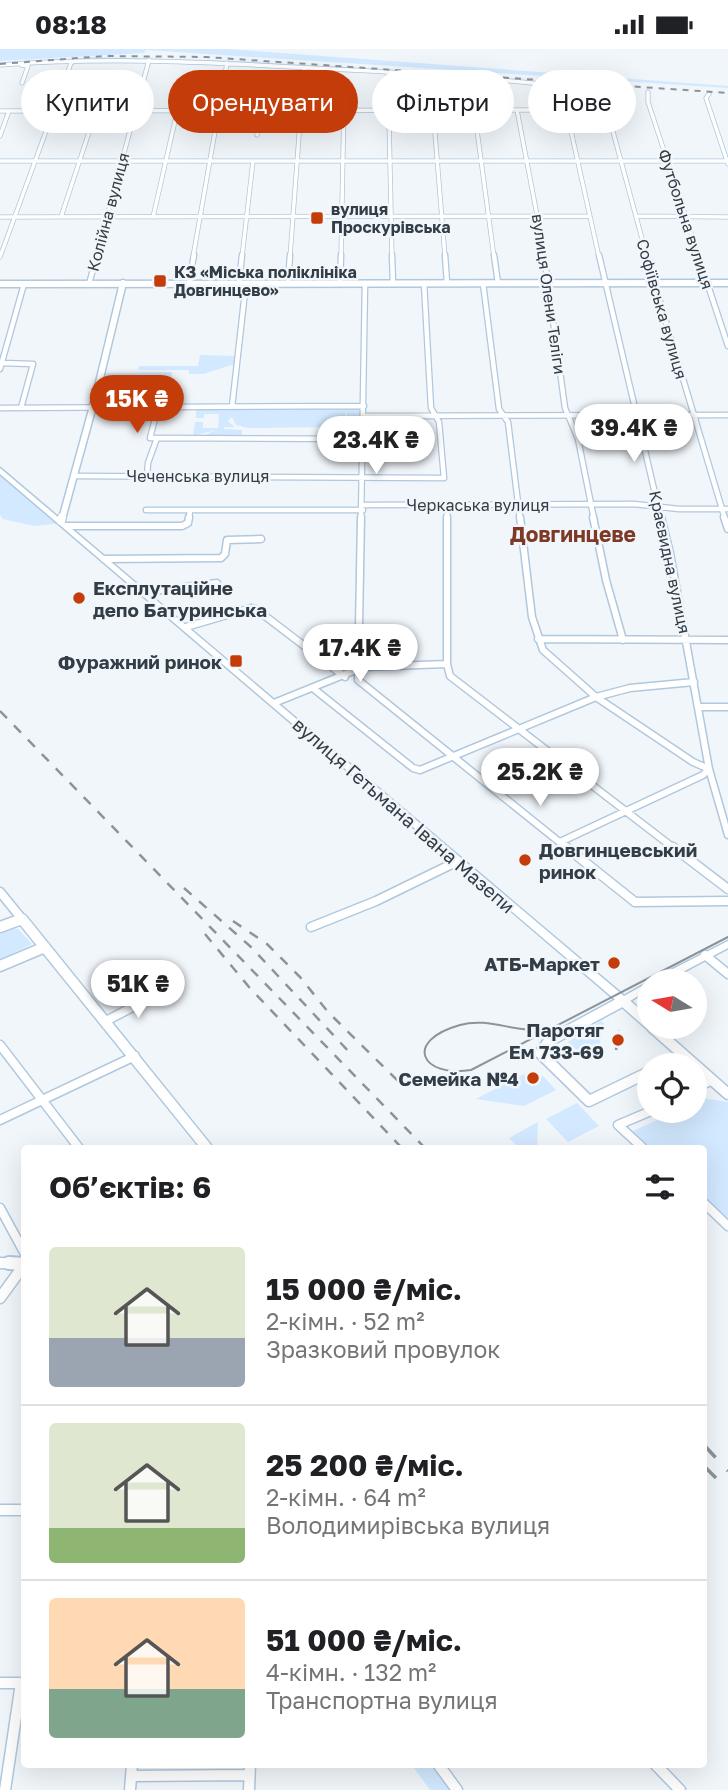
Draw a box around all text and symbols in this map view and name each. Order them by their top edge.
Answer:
text: 08:18 [35,9,107,40]
chip: Купити [21,70,154,133]
chip: Орендувати [168,70,358,133]
chip: Фільтри [372,70,514,133]
chip: Нове [528,70,636,133]
street label: Футбольна вулиця [654,146,718,292]
street label: Колійна вулиця [83,150,133,274]
place label: вулиця Проскурівська [331,199,451,237]
marker: вулиця Проскурівська [309,210,325,226]
street label: вулиця Олени Теліги [528,213,570,375]
street label: Софіївська вулиця [632,237,692,381]
place label: КЗ «Міська поліклініка Довгинцево» [174,262,357,300]
marker: КЗ «Міська поліклініка Довгинцево» [152,273,168,289]
pin: 15K ₴ [88,375,186,435]
text: 15K ₴ [106,384,168,412]
pin: 39.4K ₴ [569,405,699,464]
text: 39.4K ₴ [591,413,677,441]
pin: 23.4K ₴ [311,417,441,476]
text: 23.4K ₴ [333,425,419,453]
street label: Чеченська вулиця [127,466,269,486]
street label: Краєвидна вулиця [645,489,695,635]
street label: Черкаська вулиця [407,495,549,515]
district label: Довгинцеве [510,521,636,547]
place label: Експлутаційне депо Батуринська [93,576,267,621]
marker: Експлутаційне депо Батуринська [71,590,87,606]
pin: 17.4K ₴ [295,625,425,684]
text: 17.4K ₴ [319,633,401,661]
place label: Фуражний ринок [58,650,222,673]
marker: Фуражний ринок [228,653,244,669]
street label: вулиця Гетьмана Івана Мазепи [288,712,520,918]
pin: 25.2K ₴ [475,749,605,808]
text: 25.2K ₴ [497,757,583,785]
place label: Довгинцевський ринок [539,838,697,883]
marker: Довгинцевський ринок [517,852,533,868]
place label: АТБ-Маркет [484,952,600,975]
marker: АТБ-Маркет [606,955,622,971]
pin: 51K ₴ [89,961,187,1020]
text: 51K ₴ [107,969,169,997]
north arrow [637,969,707,1039]
map controls [637,969,707,1123]
place label: Паротяг Ем 733-69 [509,1018,604,1063]
marker: Паротяг Ем 733-69 [610,1032,626,1048]
button: locate [637,1053,707,1123]
place label: Семейка №4 [398,1067,519,1090]
marker: Семейка №4 [525,1070,541,1086]
icon: filters [641,1168,679,1206]
text: Об’єктів: 6 [49,1169,211,1205]
text: 15 000 ₴/міс. [266,1271,462,1307]
icon: home [105,1275,189,1359]
text: 2-кімн. · 52 m² [266,1307,424,1335]
text: Зразковий провулок [266,1335,501,1363]
text: 25 200 ₴/міс. [266,1447,464,1483]
icon: home [105,1451,189,1535]
text: 2-кімн. · 64 m² [266,1483,426,1511]
text: Володимирівська вулиця [266,1511,550,1539]
text: 51 000 ₴/міс. [266,1622,462,1658]
icon: home [105,1626,189,1710]
text: 4-кімн. · 132 m² [266,1658,436,1686]
text: Транспортна вулиця [266,1686,498,1714]

